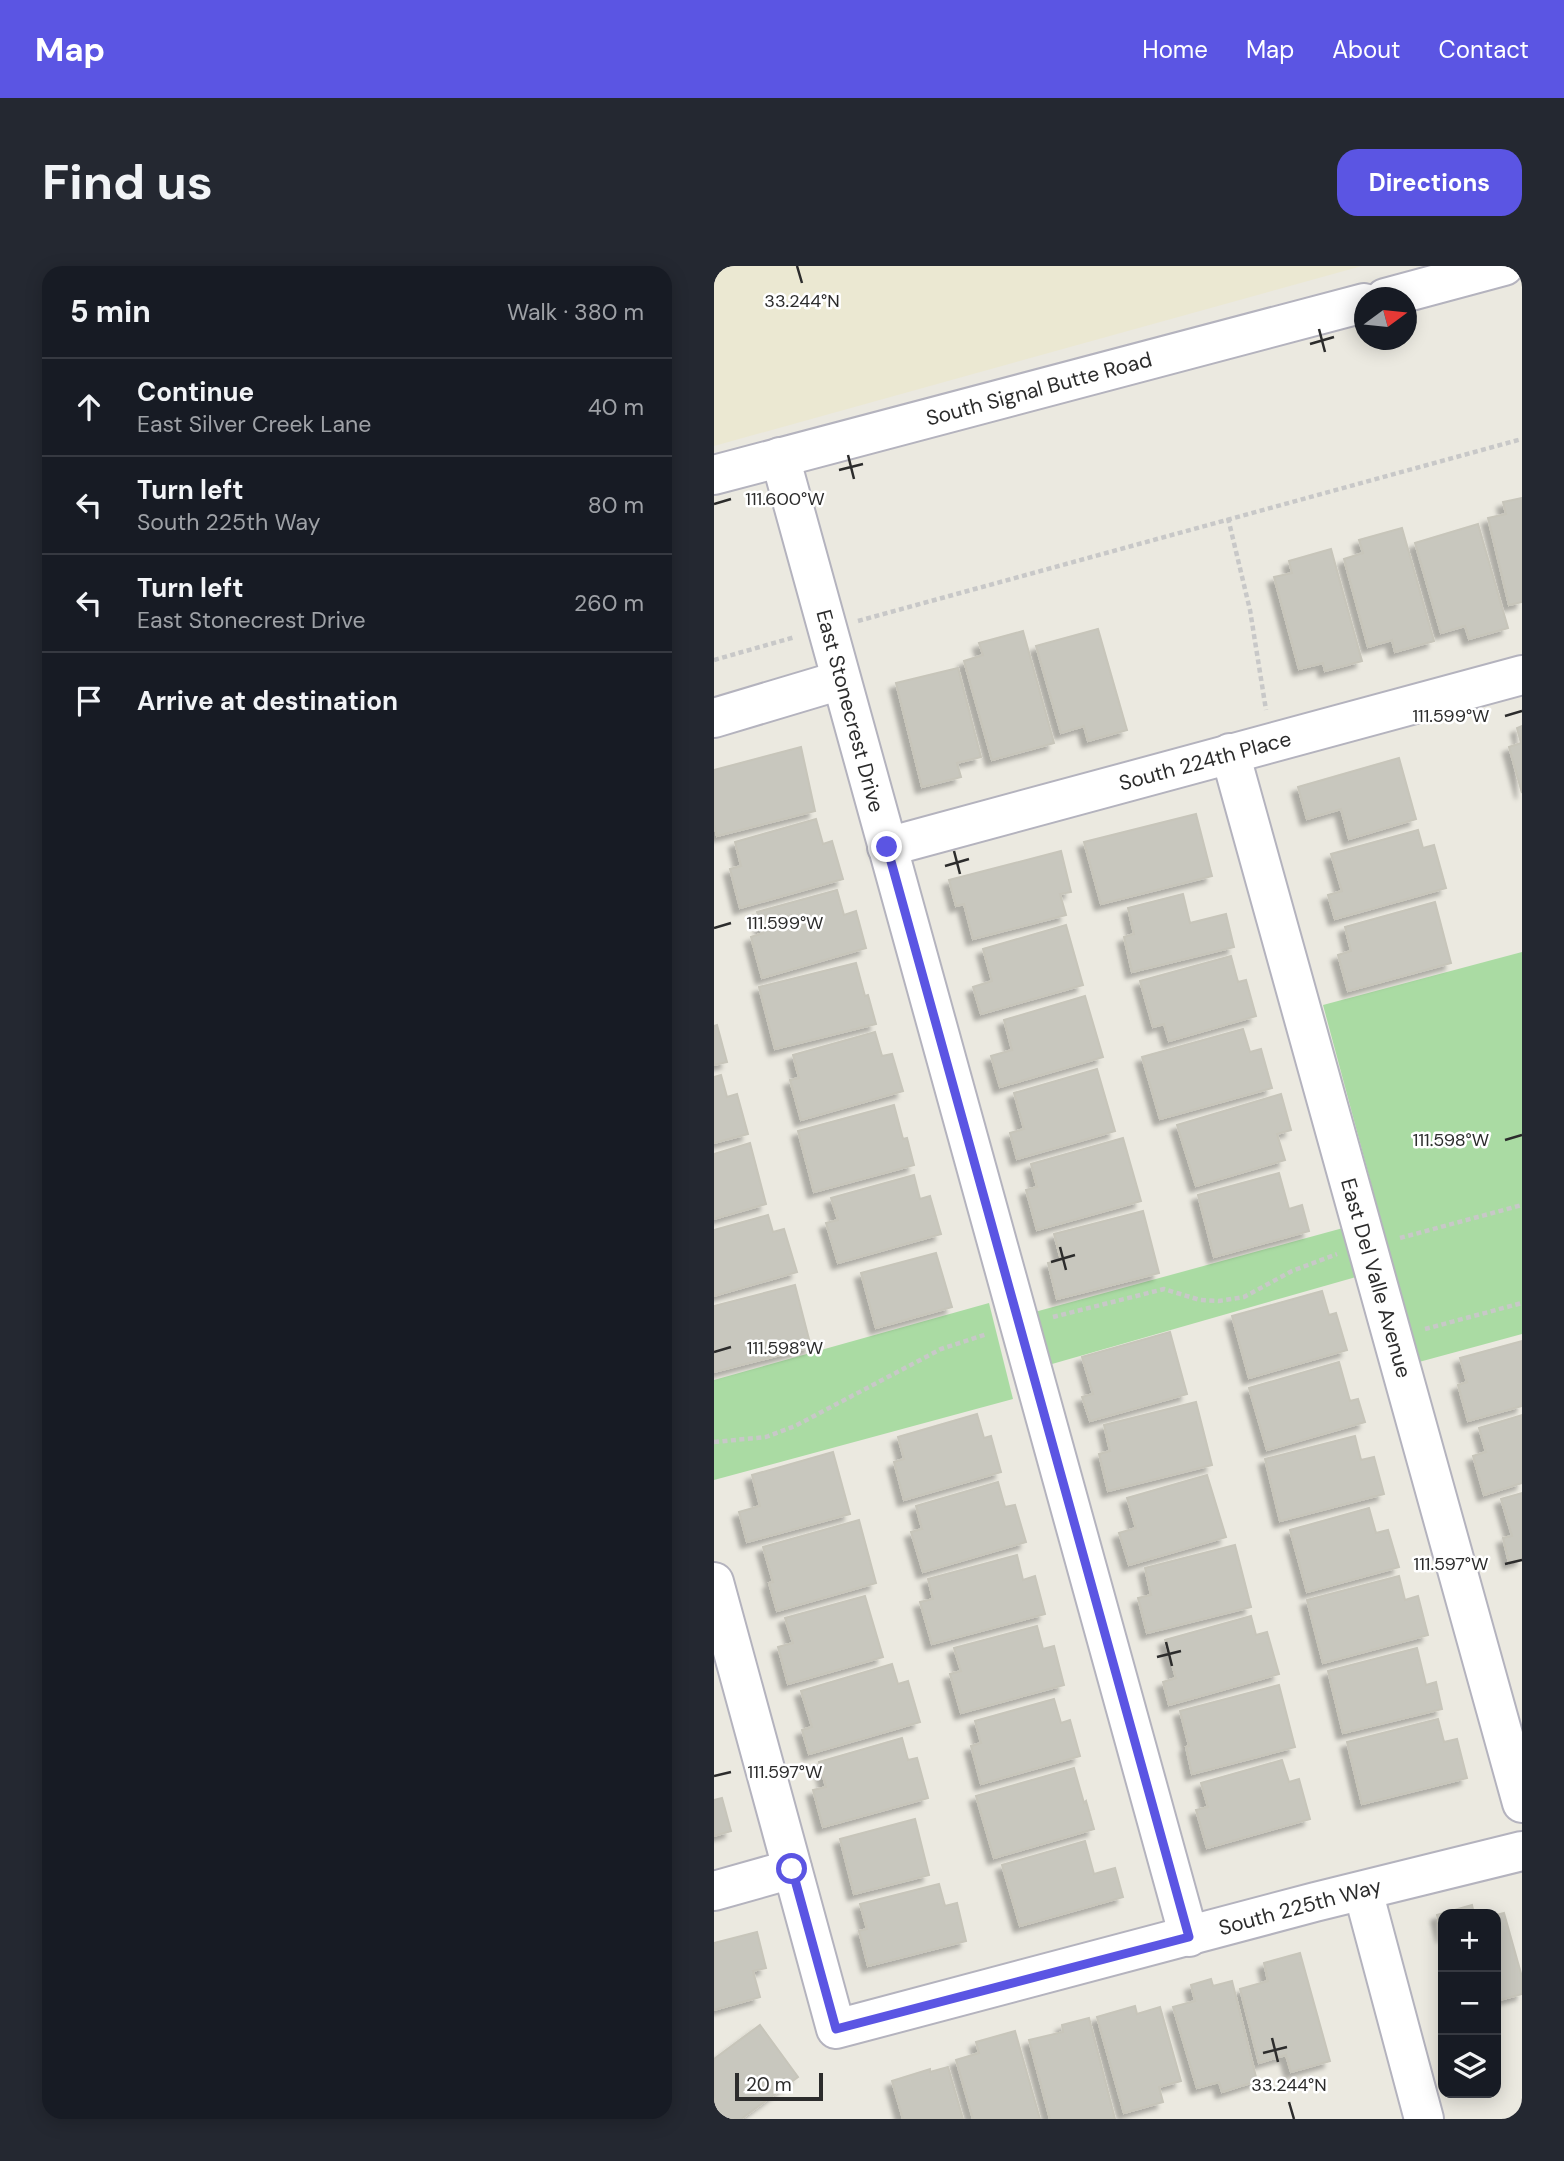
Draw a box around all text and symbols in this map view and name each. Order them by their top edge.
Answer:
text: Map [35,28,105,71]
text: Home [1142,34,1208,65]
text: Map [1246,34,1294,65]
text: About [1332,34,1401,65]
text: Contact [1439,34,1529,65]
button: Directions [1337,149,1522,216]
text: Find us [42,150,213,214]
north arrow [1354,287,1417,350]
text: 33.244°N [764,289,840,313]
text: 5 min [70,292,151,331]
text: Walk · 380 m [507,297,644,327]
street label: South Signal Butte Road [923,345,1155,433]
text: Continue [137,375,254,409]
icon: ahead [70,388,108,426]
text: 40 m [588,392,644,422]
text: East Silver Creek Lane [137,409,371,439]
text: Turn left [137,473,244,507]
icon: left [70,486,108,524]
text: 111.600°W [745,487,825,511]
text: 80 m [588,490,644,520]
text: South 225th Way [137,507,321,537]
text: Turn left [137,571,244,605]
icon: left [70,584,108,622]
text: 260 m [574,588,644,618]
text: East Stonecrest Drive [137,605,366,635]
street label: East Stonecrest Drive [809,607,891,815]
icon: arrive [70,682,108,720]
text: Arrive at destination [137,684,398,718]
text: 111.599°W [1412,704,1490,728]
street label: South 224th Place [1116,725,1294,797]
route end [871,831,902,862]
text: 111.599°W [746,911,824,935]
text: 111.598°W [1413,1128,1489,1152]
street label: East Del Valle Avenue [1334,1175,1418,1381]
text: 111.598°W [747,1336,823,1360]
text: 111.597°W [1414,1552,1488,1576]
text: 111.597°W [748,1760,822,1784]
route start [776,1853,807,1884]
street label: South 225th Way [1215,1872,1385,1942]
map controls [1438,1909,1501,2098]
button: + [1438,1909,1501,1972]
button: − [1438,1972,1501,2035]
button: layers [1438,2035,1501,2098]
scale bar [735,2070,822,2102]
text: 20 m [746,2072,792,2097]
text: 33.244°N [1251,2073,1327,2097]

